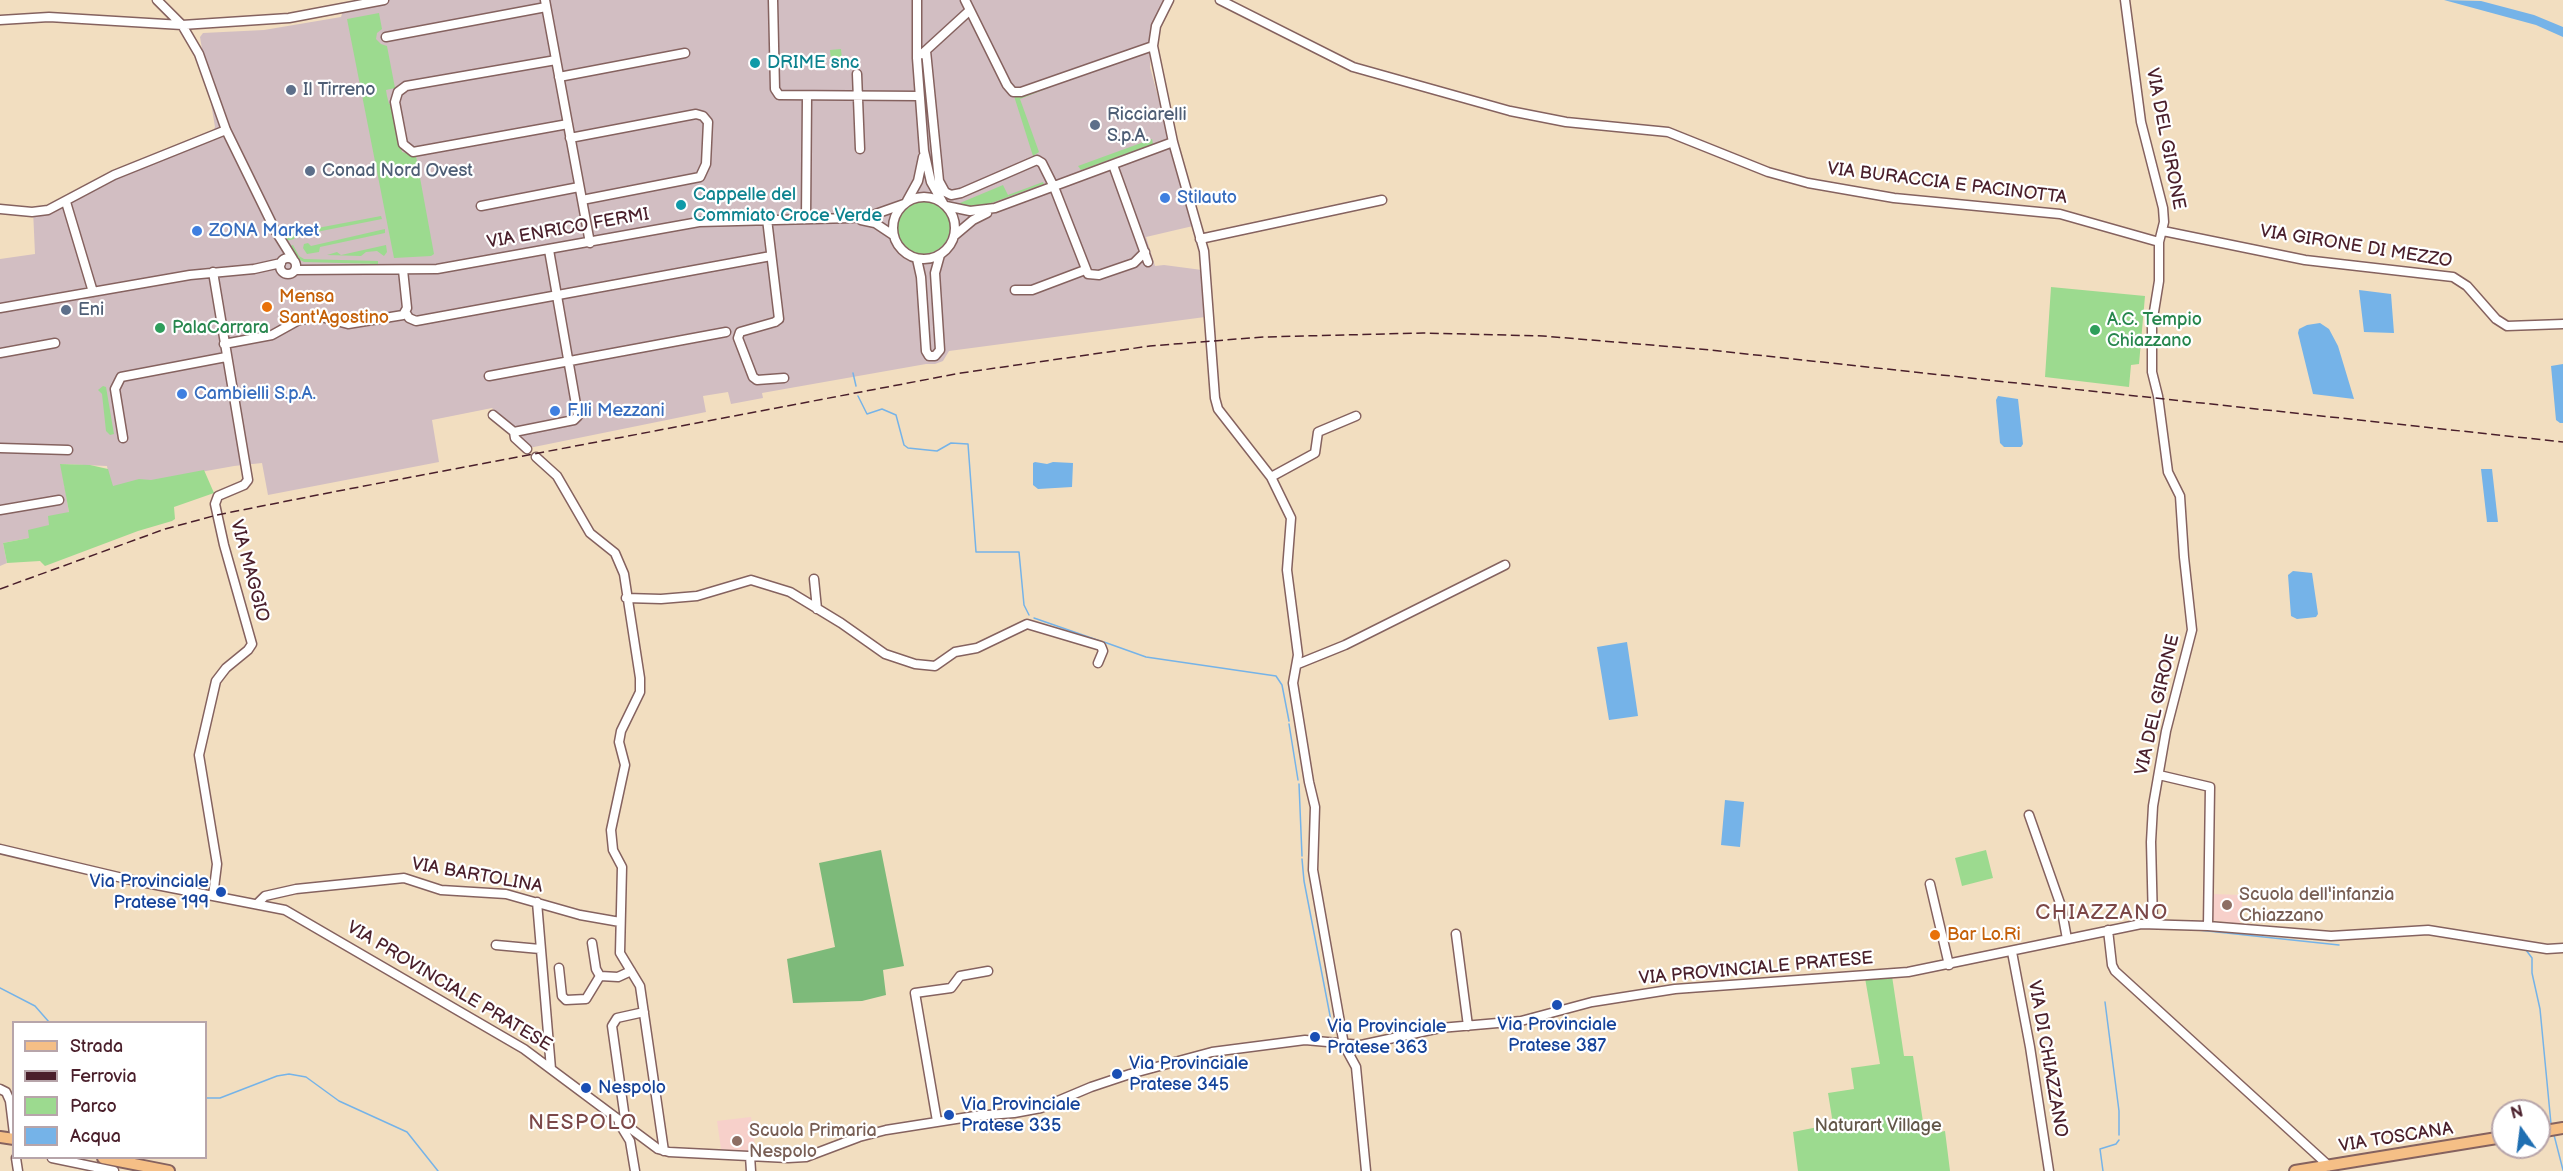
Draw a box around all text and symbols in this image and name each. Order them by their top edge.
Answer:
place label: DRIME snc [767,52,859,74]
marker: DRIME snc [748,56,762,70]
street label: VIA DEL GIRONE [2141,66,2189,212]
place label: Il Tirreno [303,79,375,101]
marker: Il Tirreno [284,83,298,97]
place label: Ricciarelli S.p.A. [1107,104,1187,146]
marker: Ricciarelli S.p.A. [1088,118,1102,132]
street label: VIA BURACCIA E PACINOTTA [1826,159,2068,209]
place label: Conad Nord Ovest [322,160,473,182]
marker: Conad Nord Ovest [303,164,317,178]
place label: Cappelle del Commiato Croce Verde [693,184,882,226]
place label: Stilauto [1177,187,1237,209]
marker: Stilauto [1158,191,1172,205]
marker: Cappelle del Commiato Croce Verde [674,198,688,212]
street label: VIA ENRICO FERMI [485,204,651,254]
place label: ZONA Market [209,220,319,242]
street label: VIA GIRONE DI MEZZO [2258,221,2454,273]
marker: ZONA Market [190,224,204,238]
place label: Mensa Sant'Agostino [279,286,389,328]
place label: Eni [78,299,104,321]
marker: Mensa Sant'Agostino [260,300,274,314]
marker: Eni [59,303,73,317]
place label: A.C. Tempio Chiazzano [2107,309,2202,352]
place label: PalaCarrara [172,317,269,339]
marker: PalaCarrara [153,321,167,335]
marker: A.C. Tempio Chiazzano [2088,323,2102,337]
place label: Cambielli S.p.A. [194,383,316,405]
marker: Cambielli S.p.A. [175,387,189,401]
place label: F.lli Mezzani [567,400,665,422]
marker: F.lli Mezzani [548,404,562,418]
street label: VIA MAGGIO [225,518,273,624]
street label: VIA DEL GIRONE [2131,633,2185,777]
street label: VIA BARTOLINA [410,854,544,898]
place label: Via Provinciale Pratese 199 [89,871,209,914]
place label: Scuola dell'infanzia Chiazzano [2239,884,2394,926]
marker: Via Provinciale Pratese 199 [214,885,228,899]
marker: Scuola dell'infanzia Chiazzano [2220,898,2234,912]
district label: CHIAZZANO [2035,901,2169,927]
street label: VIA PROVINCIALE PRATESE [343,917,555,1057]
place label: Bar Lo.Ri [1947,924,2021,946]
marker: Bar Lo.Ri [1928,928,1942,942]
street label: VIA PROVINCIALE PRATESE [1638,948,1874,990]
street label: VIA DI CHIAZZANO [2023,979,2071,1139]
marker: Via Provinciale Pratese 387 [1550,998,1564,1012]
place label: Via Provinciale Pratese 387 [1497,1014,1617,1056]
place label: Via Provinciale Pratese 363 [1327,1016,1447,1058]
legend [12,1021,207,1159]
marker: Via Provinciale Pratese 363 [1308,1030,1322,1044]
text: Strada [70,1036,123,1057]
place label: Via Provinciale Pratese 345 [1129,1053,1249,1096]
text: Ferrovia [70,1066,137,1087]
marker: Via Provinciale Pratese 345 [1110,1067,1124,1081]
place label: Nespolo [598,1077,666,1099]
marker: Nespolo [579,1081,593,1095]
place label: Via Provinciale Pratese 335 [961,1094,1081,1136]
text: Parco [70,1096,117,1117]
north arrow [2491,1099,2551,1159]
text: N [2509,1102,2525,1124]
marker: Via Provinciale Pratese 335 [942,1108,956,1122]
district label: NESPOLO [528,1111,638,1137]
park label: Naturart Village [1814,1115,1942,1137]
street label: VIA TOSCANA [2337,1118,2455,1158]
place label: Scuola Primaria Nespolo [749,1120,877,1162]
text: Acqua [70,1126,121,1147]
marker: Scuola Primaria Nespolo [730,1134,744,1148]

